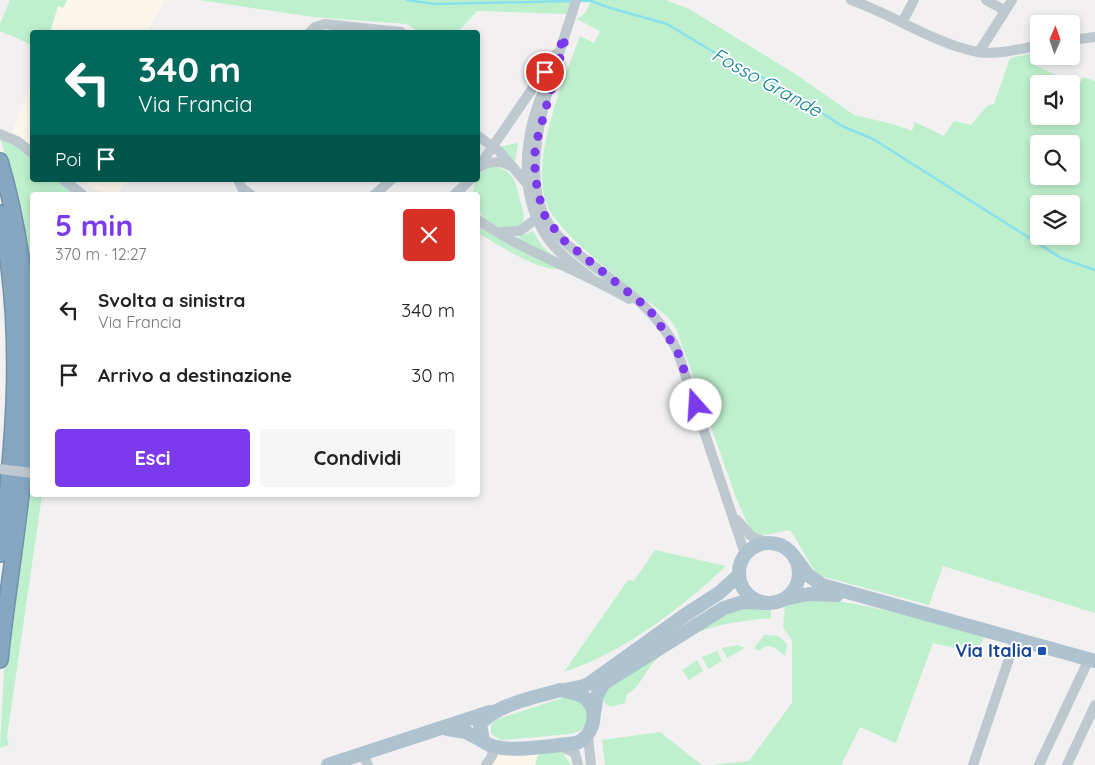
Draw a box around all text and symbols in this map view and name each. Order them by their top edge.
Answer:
north arrow [1030,15,1080,65]
map controls [1030,15,1080,245]
water label: Fosso Grande [708,42,827,123]
text: 340 m [138,47,241,91]
icon: left [55,50,120,115]
pin [524,51,566,93]
icon: arrive [531,58,559,86]
button: sound [1030,75,1080,125]
text: Via Francia [138,90,253,118]
button: search [1030,135,1080,185]
icon: arrive [92,145,120,173]
text: Poi [55,147,82,171]
button: layers [1030,195,1080,245]
text: 5 min [55,206,133,244]
button: close [403,209,455,261]
text: 370 m · 12:27 [55,244,146,264]
text: Svolta a sinistra [98,288,245,312]
icon: left [55,296,83,324]
text: 340 m [401,298,455,322]
text: Via Francia [98,312,181,332]
icon: arrive [55,361,83,389]
text: Arrivo a destinazione [98,363,292,387]
text: 30 m [411,363,455,387]
position arrow [669,378,721,430]
button: Esci [55,429,250,487]
button: Condividi [260,429,455,487]
place label: Via Italia [955,639,1032,662]
marker: Via Italia [1036,645,1048,657]

